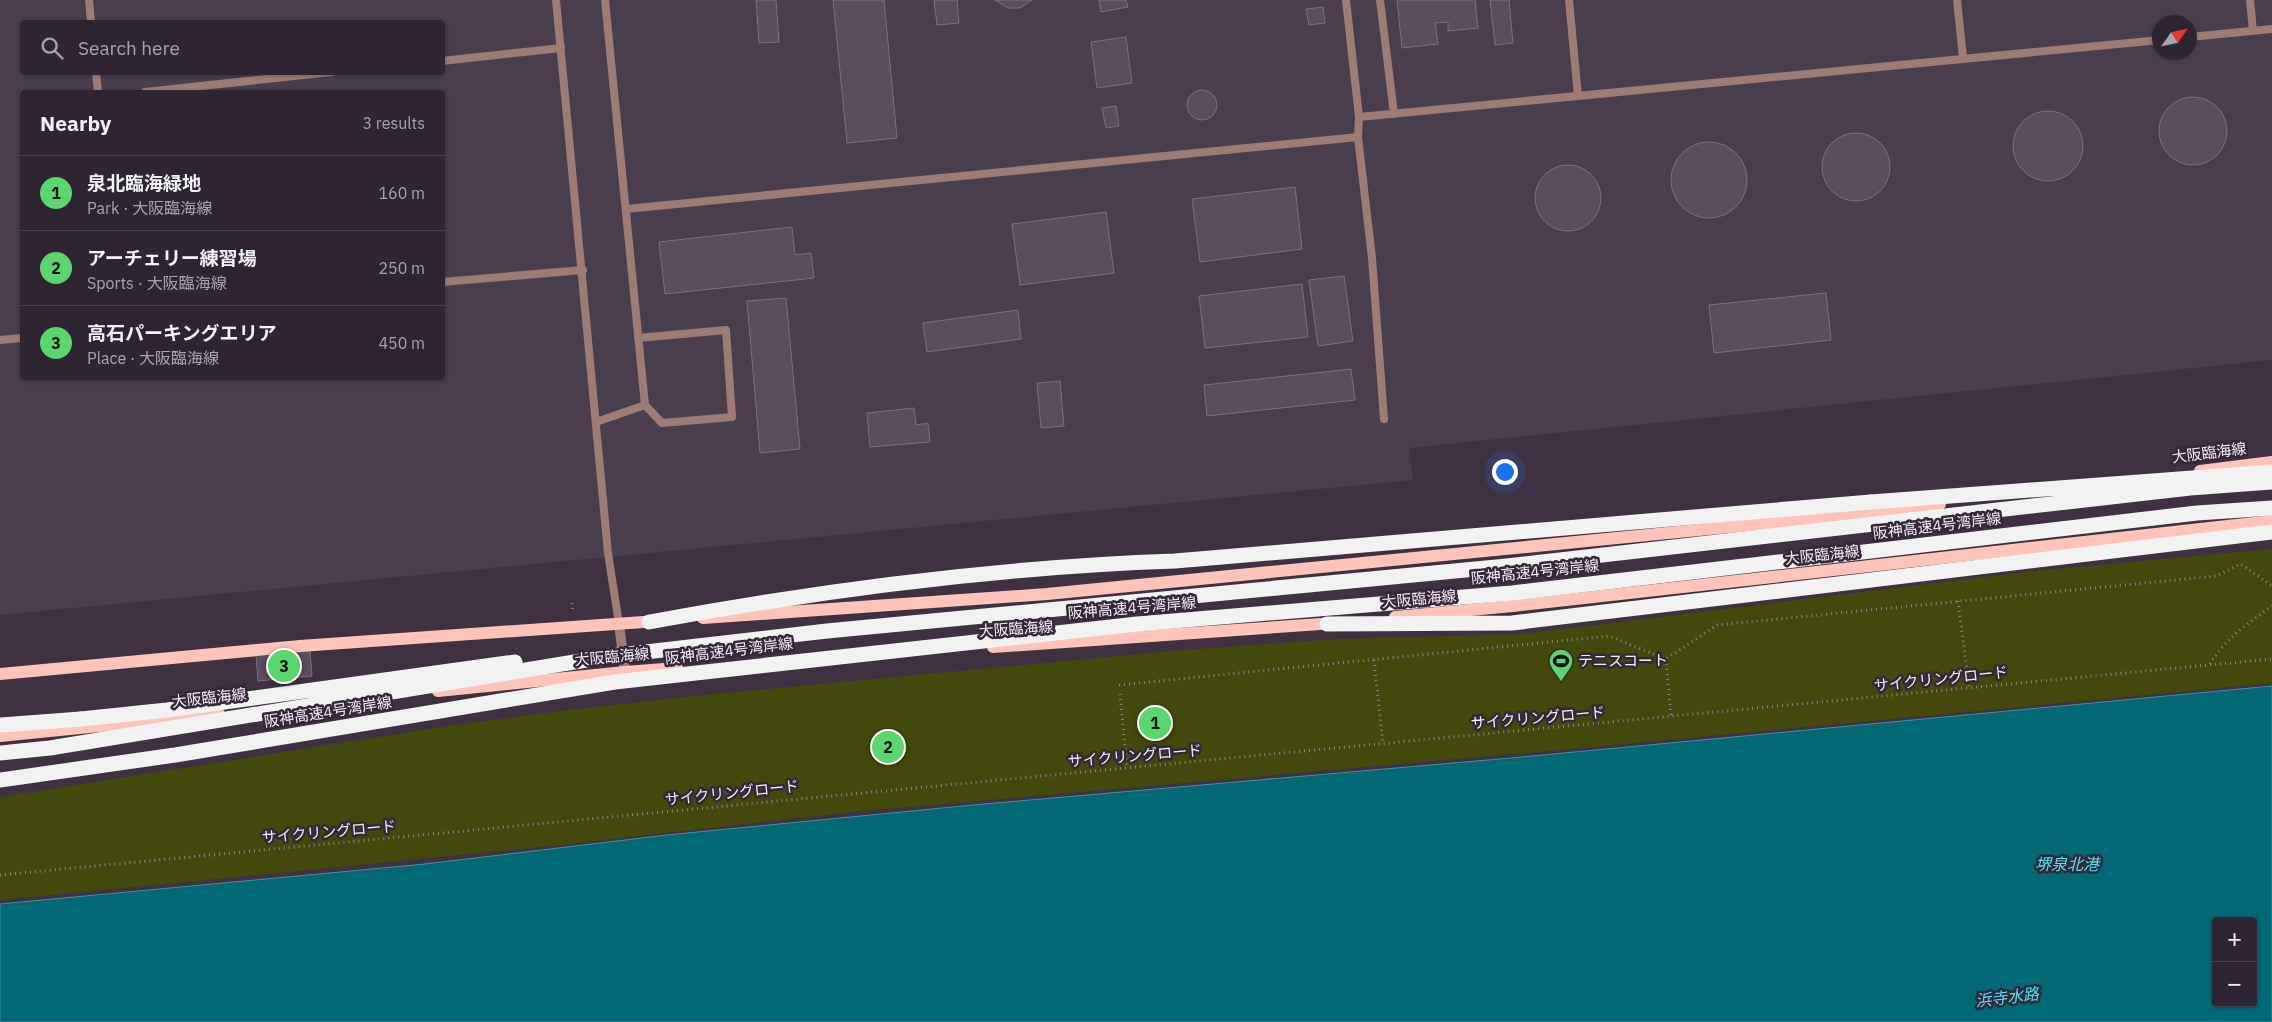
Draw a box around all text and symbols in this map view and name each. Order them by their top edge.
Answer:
north arrow [2152,15,2197,60]
search box [20,20,445,75]
icon: search [38,34,66,62]
text: Search here [78,36,180,60]
text: Nearby [40,109,111,137]
text: 3 results [362,113,425,133]
text: 泉北臨海緑地 [87,171,201,195]
text: 1 [51,183,61,203]
text: 160 m [378,183,425,203]
text: Park · 大阪臨海線 [87,198,212,218]
text: アーチェリー練習場 [87,246,257,270]
text: 2 [51,258,61,278]
text: 250 m [378,258,425,278]
text: Sports · 大阪臨海線 [87,273,227,293]
text: 高石パーキングエリア [87,321,276,345]
text: 3 [51,333,61,353]
text: 450 m [378,333,425,353]
text: Place · 大阪臨海線 [87,348,219,368]
street label: 大阪臨海線 [2171,439,2247,467]
your location [1492,459,1518,485]
street label: 阪神高速4号湾岸線 [1872,508,2002,543]
street label: 大阪臨海線 [1784,541,1860,568]
street label: 阪神高速4号湾岸線 [1470,555,1600,588]
street label: 大阪臨海線 [1381,586,1457,611]
street label: 阪神高速4号湾岸線 [1067,592,1197,623]
street label: 大阪臨海線 [978,616,1054,641]
street label: 阪神高速4号湾岸線 [664,633,794,668]
street label: 大阪臨海線 [574,644,650,669]
pin: 3 [268,647,300,685]
sports icon: テニスコート [1548,648,1574,682]
place label: テニスコート [1578,651,1668,670]
street label: サイクリングロード [1873,662,2009,695]
street label: 大阪臨海線 [171,684,247,711]
street label: 阪神高速4号湾岸線 [263,692,393,731]
street label: サイクリングロード [1470,702,1606,733]
pin: 1 [1139,704,1171,742]
pin: 2 [872,728,904,766]
street label: サイクリングロード [1067,740,1203,771]
street label: サイクリングロード [664,776,800,809]
street label: サイクリングロード [261,816,397,847]
water label: 堺泉北港 [2035,854,2101,874]
map controls [2212,917,2257,1007]
button: + [2212,917,2257,962]
button: − [2212,962,2257,1007]
water label: 浜寺水路 [1974,983,2042,1011]

